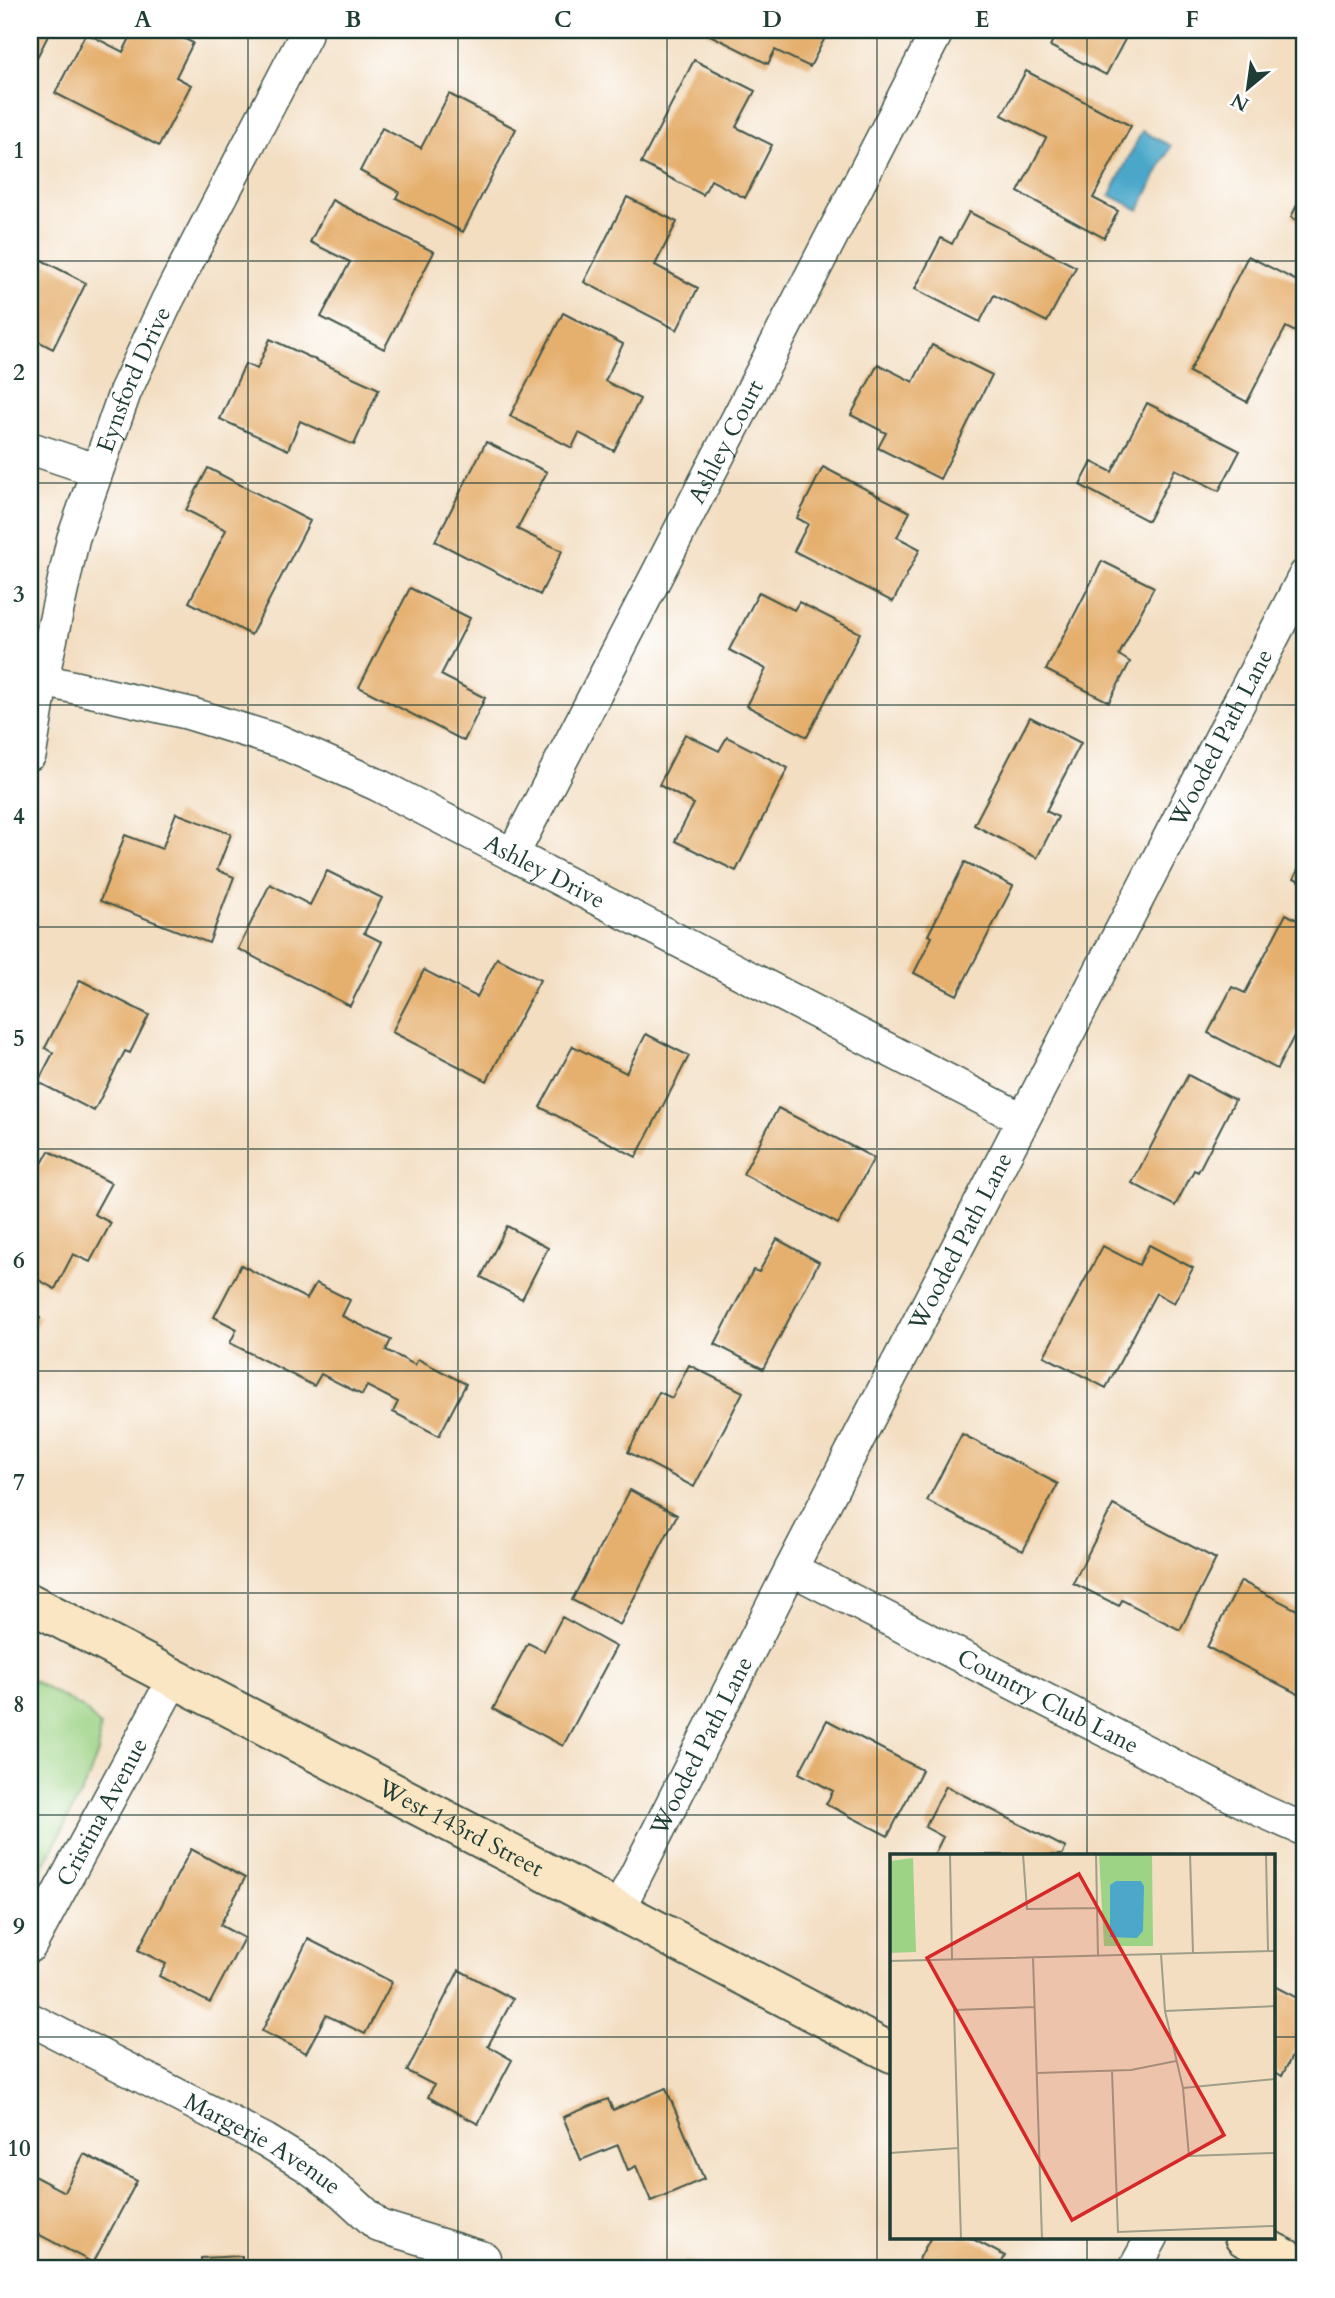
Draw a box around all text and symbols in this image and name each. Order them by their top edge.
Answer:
text: A [134,4,152,35]
text: B [345,4,361,35]
text: C [554,4,572,35]
text: D [762,4,782,35]
text: E [975,4,989,35]
text: F [1185,4,1199,35]
north arrow [1212,52,1282,122]
text: N [1226,86,1254,117]
text: 1 [13,135,25,166]
street label: Eynsford Drive [88,301,179,457]
text: 2 [13,357,25,388]
street label: Ashley Court [680,374,772,509]
text: 3 [13,579,25,610]
street label: Wooded Path Lane [1160,643,1281,834]
text: 4 [13,801,25,832]
street label: Ashley Drive [478,826,611,917]
text: 5 [13,1023,25,1054]
street label: Wooded Path Lane [900,1147,1020,1337]
text: 6 [13,1245,25,1276]
text: 7 [13,1467,25,1498]
street label: Country Club Lane [952,1641,1145,1761]
street label: Wooded Path Lane [642,1651,760,1842]
text: 8 [13,1689,25,1720]
street label: Cristina Avenue [48,1732,155,1892]
street label: West 143rd Street [372,1771,550,1885]
inset map [890,1854,1276,2238]
text: 9 [13,1911,25,1942]
street label: Margerie Avenue [179,2085,348,2202]
text: 10 [7,2133,31,2164]

